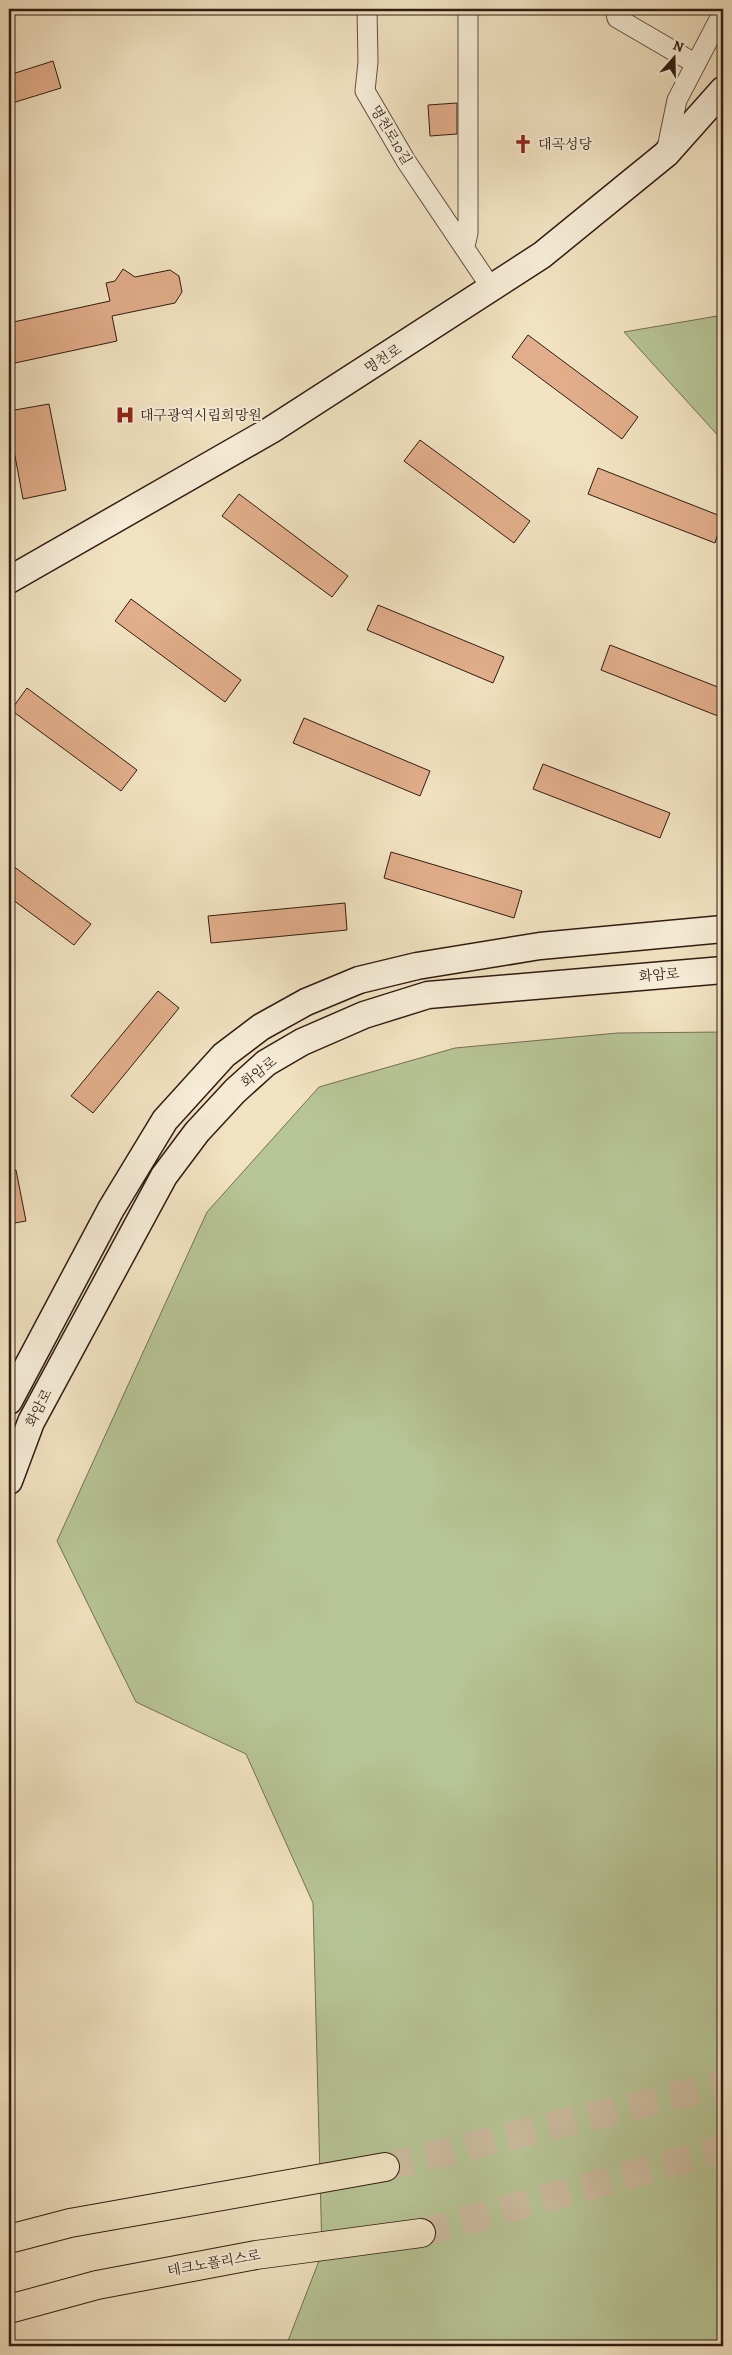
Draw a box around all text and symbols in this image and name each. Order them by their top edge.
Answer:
north arrow [650,32,700,82]
text: N [670,36,686,57]
street label: 명천로10길 [366,102,416,168]
church icon: 대곡성당 [512,133,534,155]
place label: 대곡성당 [538,135,593,154]
street label: 명천로 [361,340,406,378]
hospital icon: 대구광역시립희망원 [114,404,136,426]
place label: 대구광역시립희망원 [140,406,262,425]
street label: 화암로 [638,964,681,986]
street label: 화암로 [237,1052,281,1092]
street label: 화암로 [21,1385,57,1430]
street label: 테크노폴리스로 [166,2245,263,2281]

